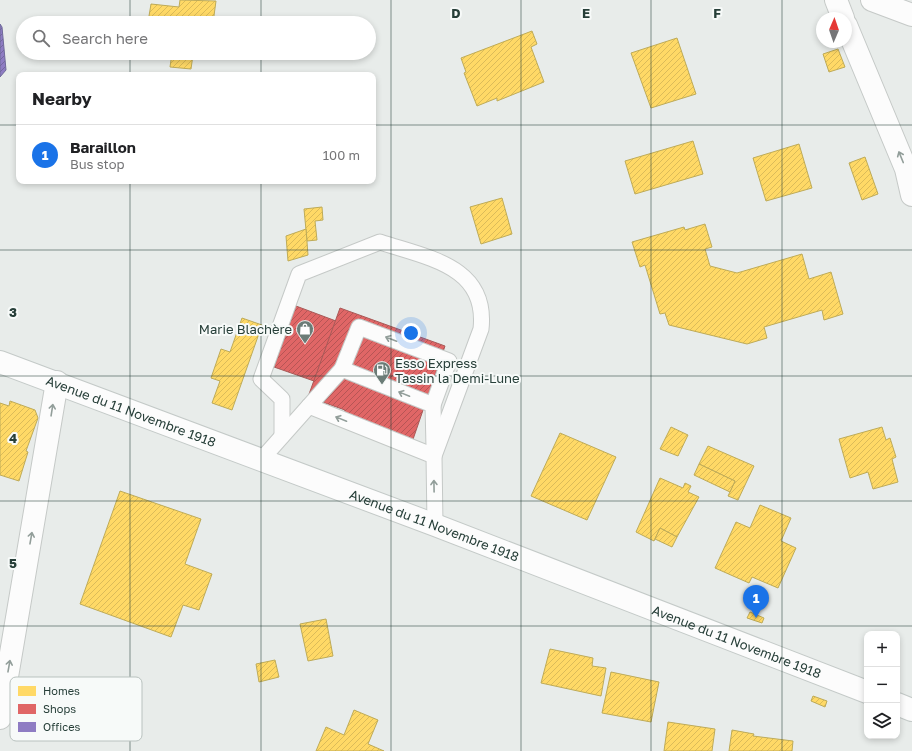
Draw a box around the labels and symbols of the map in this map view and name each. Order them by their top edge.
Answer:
text: D [451,5,461,21]
text: E [582,5,590,21]
text: F [713,5,721,21]
north arrow [816,12,852,48]
one-way arrow [896,152,904,164]
text: 3 [9,304,17,320]
shop icon: Marie Blachère [295,319,315,344]
place label: Marie Blachère [199,321,292,337]
your location [401,323,421,343]
one-way arrow [385,334,397,342]
place label: Esso Express Tassin la Demi-Lune [395,355,520,386]
fuel station icon: Esso Express Tassin la Demi-Lune [372,360,392,385]
street label: Avenue du 11 Novembre 1918 [44,372,218,450]
one-way arrow [399,390,411,397]
one-way arrow [49,403,57,416]
one-way arrow [336,414,348,422]
text: 4 [9,430,17,446]
one-way arrow [430,480,438,493]
street label: Avenue du 11 Novembre 1918 [347,486,521,565]
one-way arrow [27,532,35,545]
text: 5 [9,555,17,571]
pin: 1 [743,585,769,618]
street label: Avenue du 11 Novembre 1918 [650,602,824,682]
one-way arrow [5,660,13,673]
legend [10,677,142,741]
text: Homes [43,684,80,697]
text: Shops [43,702,76,715]
text: Offices [43,720,81,733]

